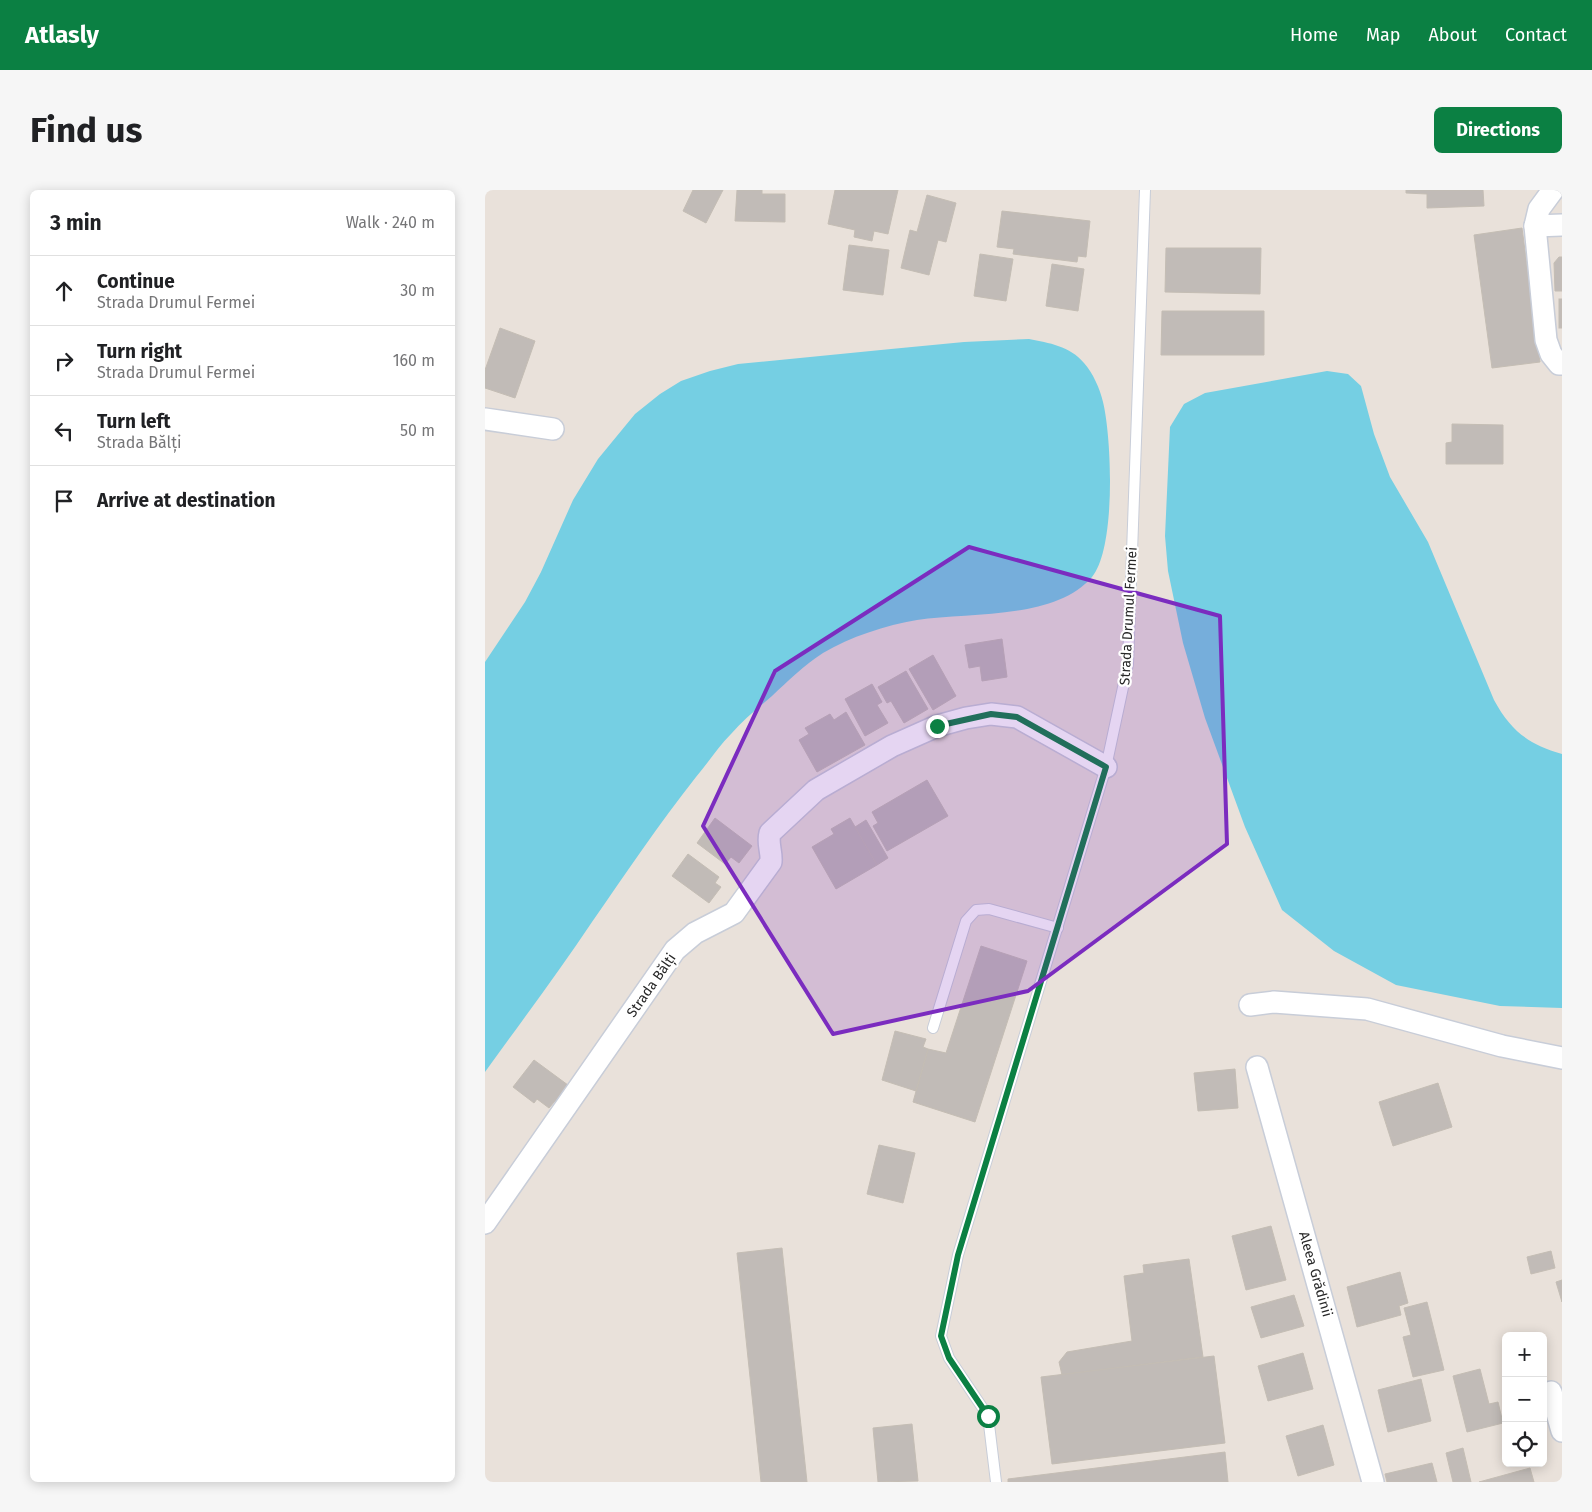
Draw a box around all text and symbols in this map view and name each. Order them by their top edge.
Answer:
text: Atlasly [25,21,99,49]
text: Home [1290,24,1338,46]
text: Map [1366,24,1400,46]
text: About [1428,24,1477,46]
text: Contact [1505,24,1567,46]
button: Directions [1434,107,1562,153]
text: Find us [30,109,142,151]
text: 3 min [50,210,102,236]
text: Walk · 240 m [346,213,435,232]
text: Continue [97,270,175,293]
icon: ahead [50,277,78,305]
text: 30 m [400,281,435,300]
text: Strada Drumul Fermei [97,293,255,312]
text: Turn right [97,340,182,363]
icon: right [50,347,78,375]
text: 160 m [393,351,435,370]
text: Strada Drumul Fermei [97,363,255,382]
text: Turn left [97,410,171,433]
icon: left [50,417,78,445]
text: 50 m [400,421,435,440]
text: Strada Bălți [97,433,182,452]
icon: arrive [50,487,78,515]
text: Arrive at destination [97,489,276,512]
street label: Strada Drumul Fermei [1116,546,1141,686]
route end [926,715,949,738]
street label: Strada Bălți [623,950,680,1021]
street label: Aleea Grădinii [1295,1229,1336,1319]
map controls [1502,1332,1547,1467]
button: + [1502,1332,1547,1377]
button: − [1502,1377,1547,1422]
route start [977,1405,1000,1428]
button: locate [1502,1422,1547,1467]

